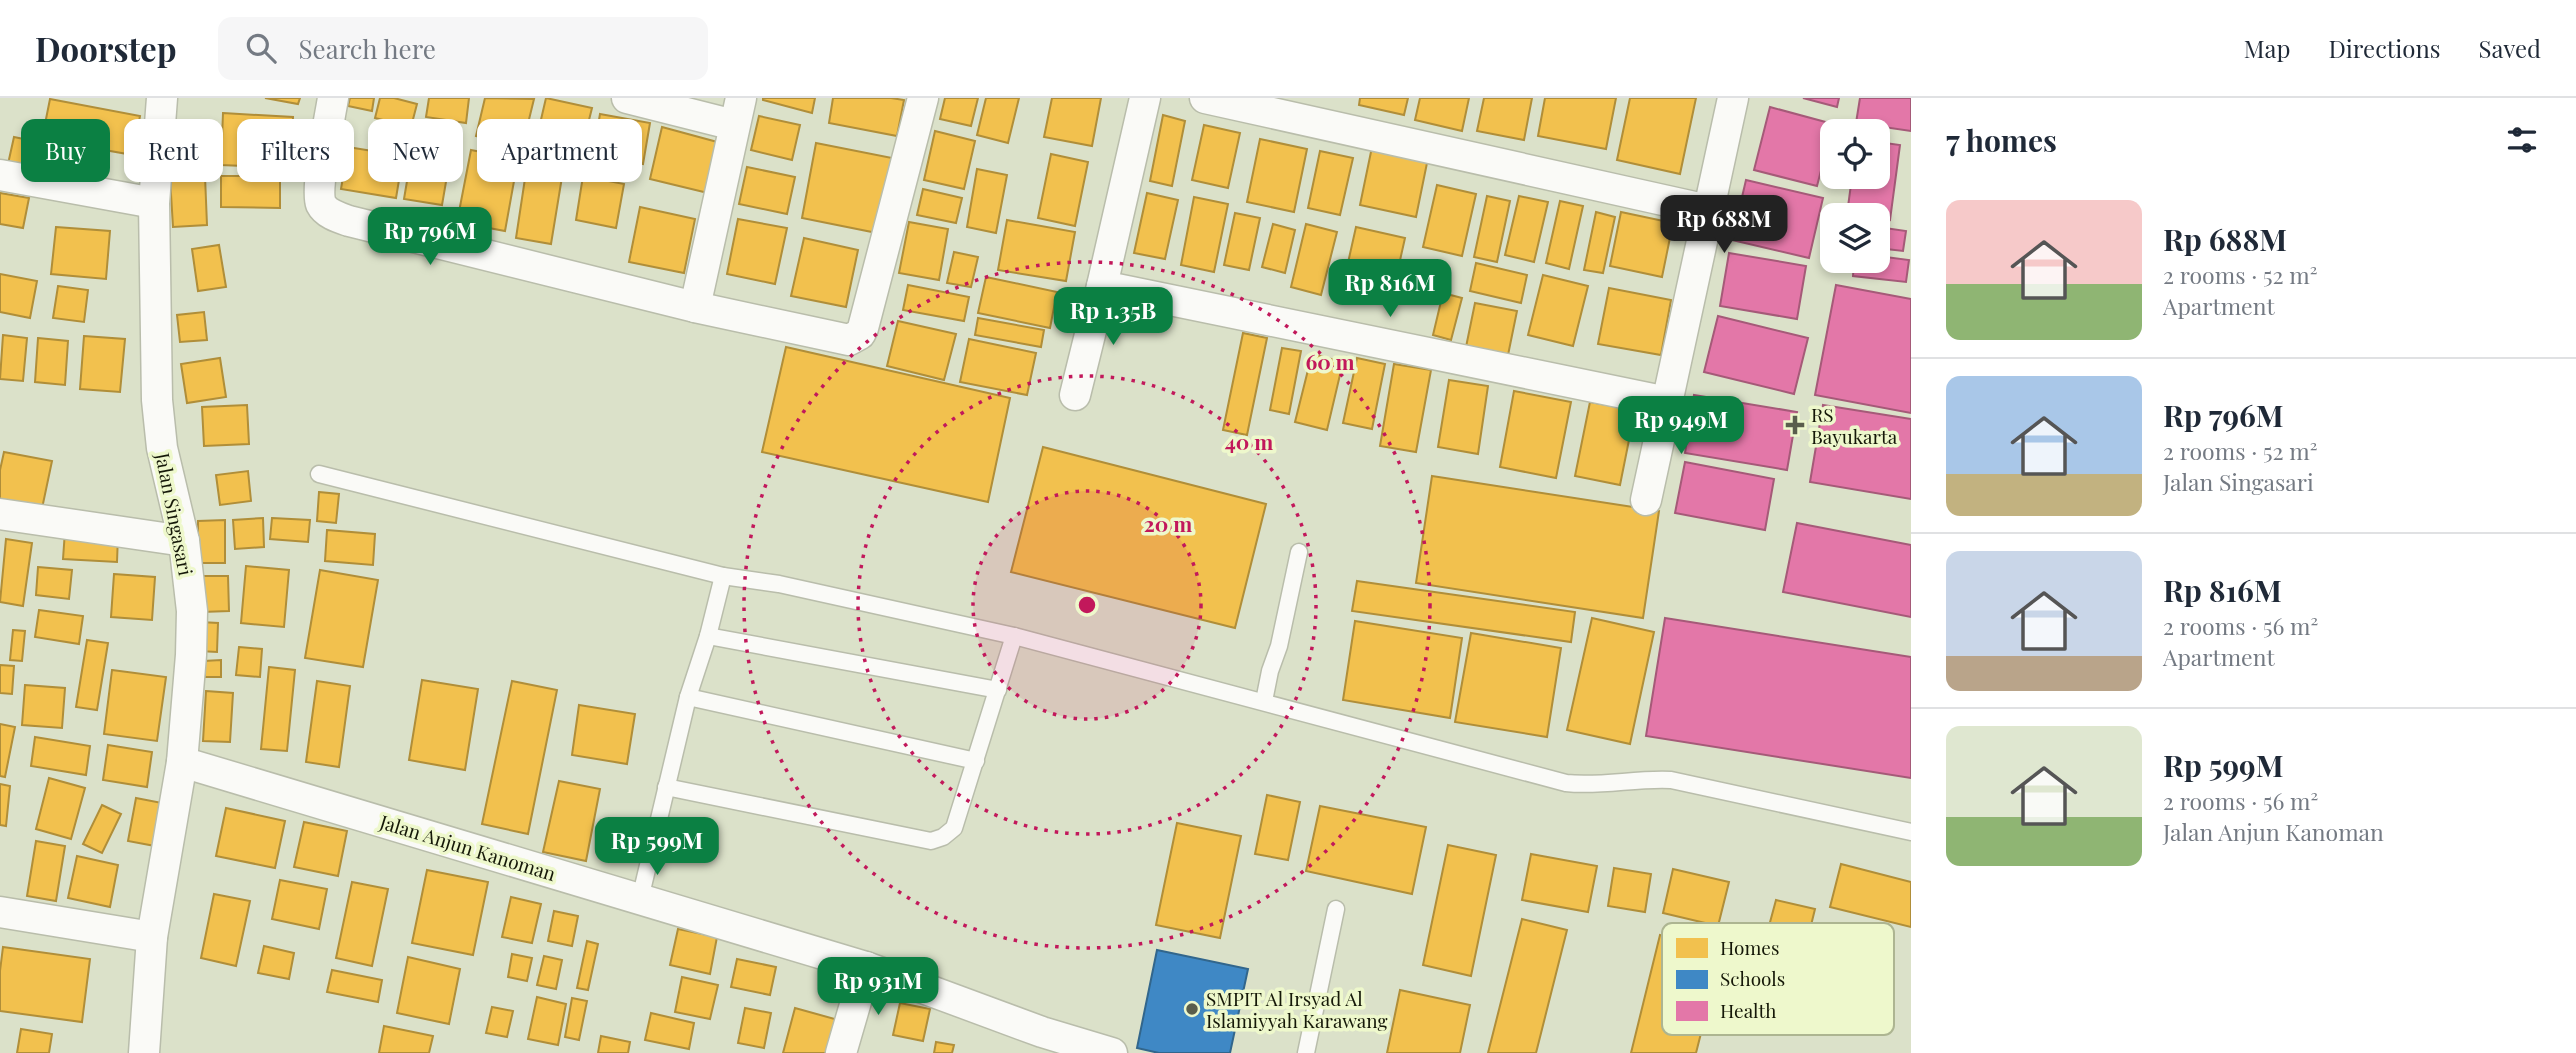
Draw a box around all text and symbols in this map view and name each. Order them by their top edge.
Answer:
search box [218,17,708,80]
text: Doorstep [35,26,176,70]
icon: search [242,29,280,67]
text: Search here [298,31,436,66]
text: Map [2244,32,2290,64]
text: Directions [2328,32,2441,64]
text: Saved [2479,32,2541,64]
chip: Buy [21,119,110,182]
chip: Rent [124,119,223,182]
chip: Filters [237,119,354,182]
chip: New [368,119,463,182]
chip: Apartment [477,119,642,182]
map controls [1820,119,1890,273]
button: locate [1820,119,1890,189]
text: 7 homes [1946,120,2057,160]
icon: filters [2503,121,2541,159]
pin: Rp 688M [1659,195,1789,255]
text: Rp 688M [1676,202,1772,233]
button: layers [1820,203,1890,273]
pin: Rp 796M [365,208,495,267]
text: Rp 796M [384,214,476,245]
text: Rp 688M [2163,219,2287,259]
icon: home [2002,228,2086,312]
text: 2 rooms · 52 m² [2163,259,2317,290]
pin: Rp 816M [1325,260,1455,319]
text: Rp 816M [1344,266,1436,297]
pin: Rp 1.35B [1041,288,1185,347]
text: Apartment [2163,290,2275,321]
text: Rp 1.35B [1070,294,1156,325]
text: 60 m [1305,347,1355,375]
text: Rp 796M [2163,395,2284,435]
pin: Rp 949M [1616,396,1746,456]
place label: RS Bayukarta [1811,401,1898,449]
text: Rp 949M [1634,403,1728,434]
icon: home [2002,404,2086,488]
marker: RS Bayukarta [1785,415,1805,435]
text: 40 m [1225,427,1273,455]
text: 2 rooms · 52 m² [2163,435,2317,466]
street label: Jalan Singasari [150,449,200,578]
text: Jalan Singasari [2163,466,2314,497]
text: 20 m [1144,509,1192,537]
text: Rp 816M [2163,570,2282,610]
icon: home [2002,579,2086,663]
centre of rings [1075,593,1099,617]
text: 2 rooms · 56 m² [2163,610,2318,641]
text: Apartment [2163,641,2275,672]
text: Rp 599M [2163,745,2284,785]
icon: home [2002,754,2086,838]
text: 2 rooms · 56 m² [2163,785,2318,816]
street label: Jalan Anjun Kanoman [376,808,560,886]
text: Jalan Anjun Kanoman [2163,816,2384,847]
pin: Rp 599M [592,818,722,877]
text: Rp 599M [611,824,703,855]
legend [1662,923,1894,1035]
text: Homes [1720,934,1779,960]
pin: Rp 931M [813,958,943,1017]
text: Rp 931M [833,964,923,995]
text: Schools [1720,965,1785,991]
place label: SMPIT Al Irsyad Al Islamiyyah Karawang [1206,985,1387,1033]
text: Health [1720,997,1776,1023]
marker: SMPIT Al Irsyad Al Islamiyyah Karawang [1184,1001,1200,1017]

